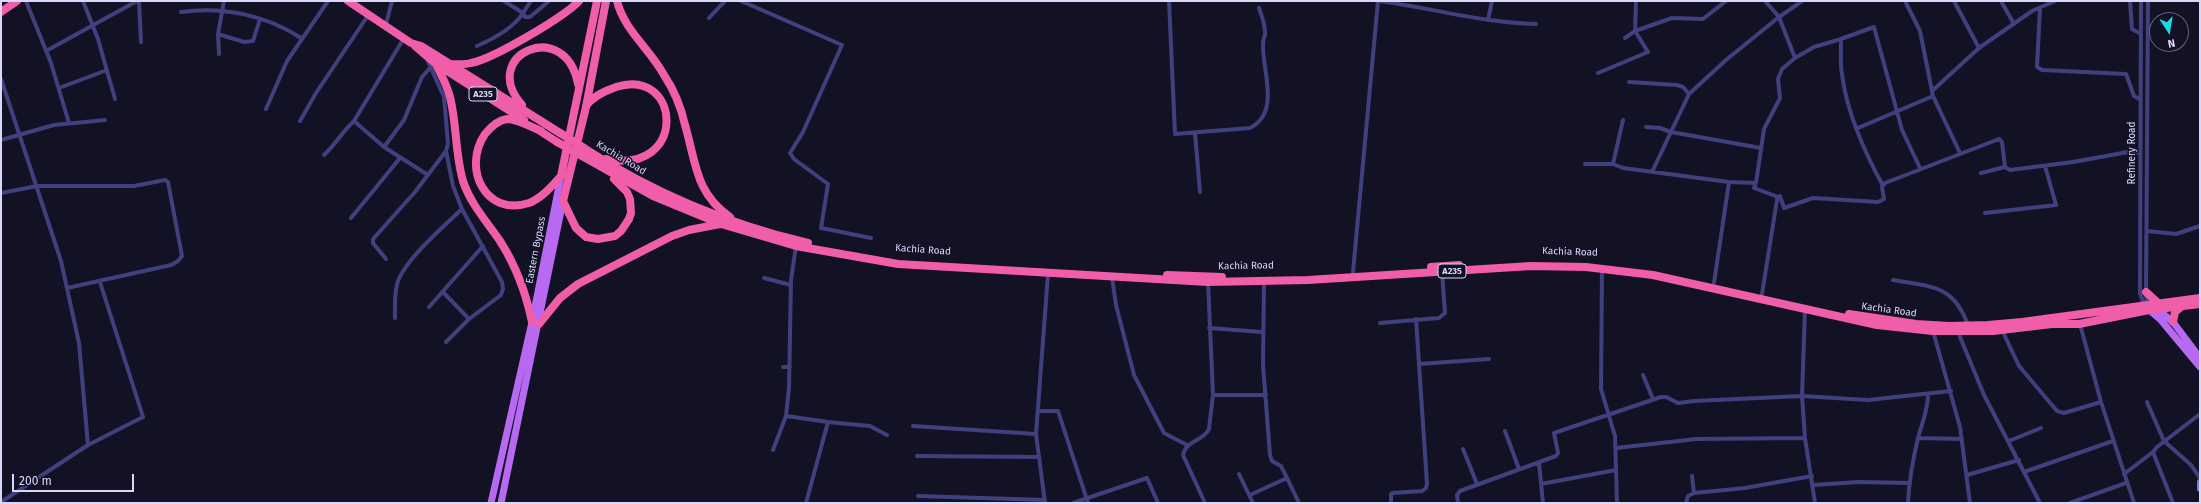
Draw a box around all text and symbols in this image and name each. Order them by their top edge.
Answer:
north arrow [2149,12,2189,52]
text: N [2166,36,2176,50]
road number: A235 [469,87,497,101]
street label: Refinery Road [2126,122,2138,184]
street label: Kachia Road [594,138,648,178]
street label: Eastern Bypass [524,216,548,284]
street label: Kachia Road [895,242,951,258]
street label: Kachia Road [1542,245,1598,259]
street label: Kachia Road [1218,260,1274,272]
road number: A235 [1438,264,1466,278]
street label: Kachia Road [1861,300,1917,320]
scale bar [14,466,136,492]
text: 200 m [19,474,52,488]

